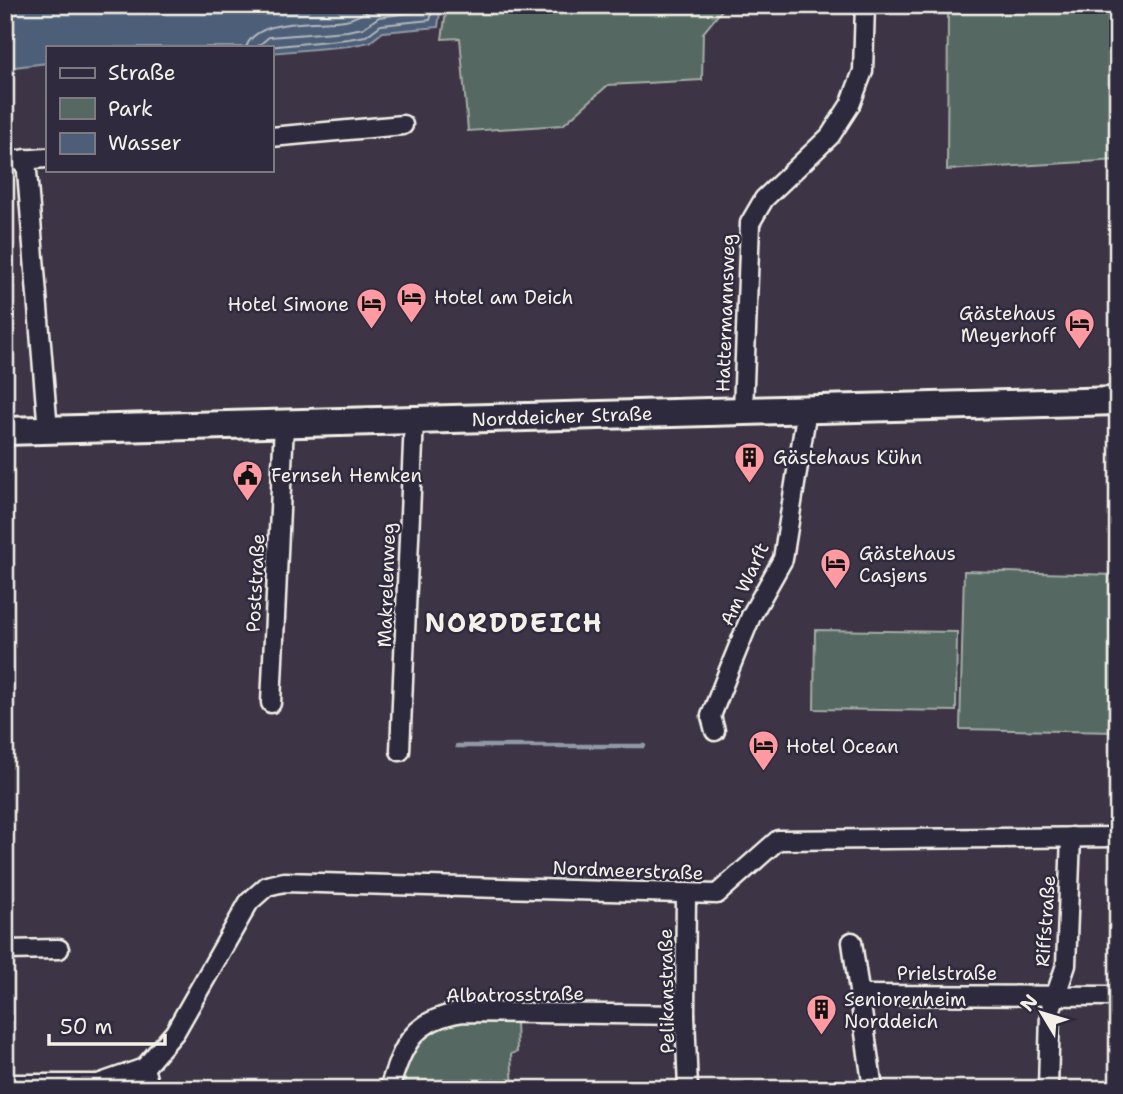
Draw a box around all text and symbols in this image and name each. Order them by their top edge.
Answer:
legend [46,46,273,172]
text: Straße [108,59,176,87]
text: Park [108,95,153,123]
text: Wasser [108,129,182,157]
street label: Hattermannsweg [710,233,741,393]
hotel icon: Hotel am Deich [394,280,428,324]
place label: Hotel am Deich [434,285,573,310]
hotel icon: Hotel Simone [355,287,389,331]
place label: Hotel Simone [228,292,349,317]
place label: Gästehaus Meyerhoff [959,301,1057,348]
hotel icon: Gästehaus Meyerhoff [1062,307,1096,351]
street label: Norddeicher Straße [471,401,653,432]
building icon: Gästehaus Kühn [733,440,767,484]
place label: Gästehaus Kühn [773,445,922,470]
public building icon: Fernseh Hemken [231,458,265,502]
place label: Fernseh Hemken [271,463,422,488]
street label: Makrelenweg [372,522,401,648]
street label: Poststraße [240,533,271,633]
street label: Am Warft [714,539,775,630]
place label: Gästehaus Casjens [859,541,956,588]
hotel icon: Gästehaus Casjens [819,547,853,591]
district label: NORDDEICH [425,605,603,640]
hotel icon: Hotel Ocean [746,729,780,773]
place label: Hotel Ocean [786,734,899,759]
street label: Nordmeerstraße [552,855,704,886]
street label: Riffstraße [1030,875,1061,968]
street label: Pelikanstraße [653,928,680,1054]
street label: Prielstraße [897,961,997,986]
north arrow [1007,978,1078,1048]
street label: Albatrosstraße [446,981,584,1008]
place label: Seniorenheim Norddeich [844,987,966,1034]
text: N [1015,989,1043,1016]
building icon: Seniorenheim Norddeich [804,993,838,1037]
scale bar [49,1003,164,1047]
text: 50 m [60,1013,113,1041]

